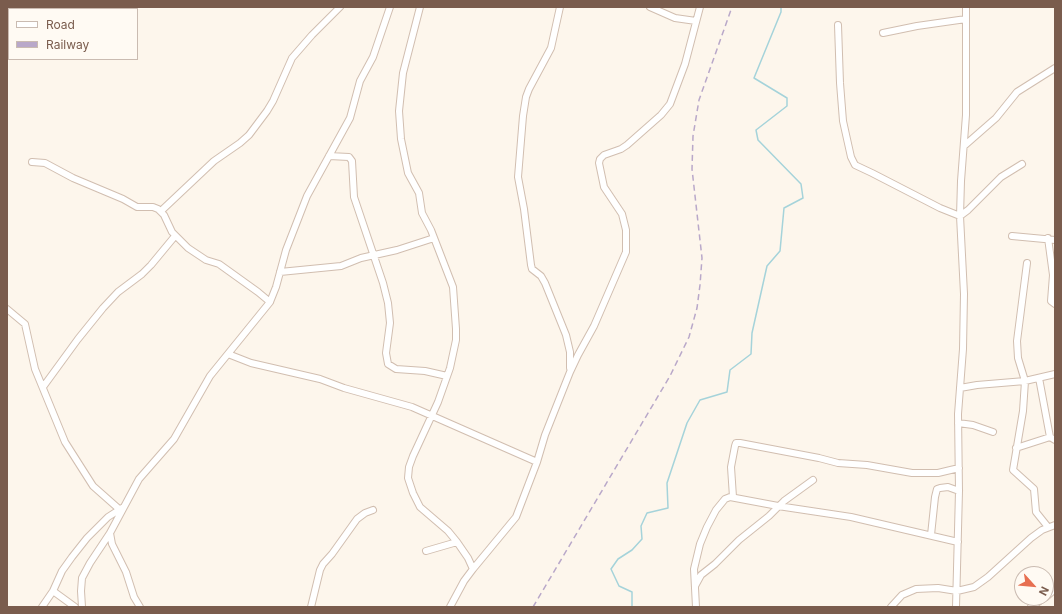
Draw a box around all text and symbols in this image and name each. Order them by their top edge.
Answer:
legend [8,8,138,60]
text: Road [46,17,75,32]
text: Railway [46,37,89,52]
north arrow [1014,566,1054,606]
text: N [1036,584,1052,598]

